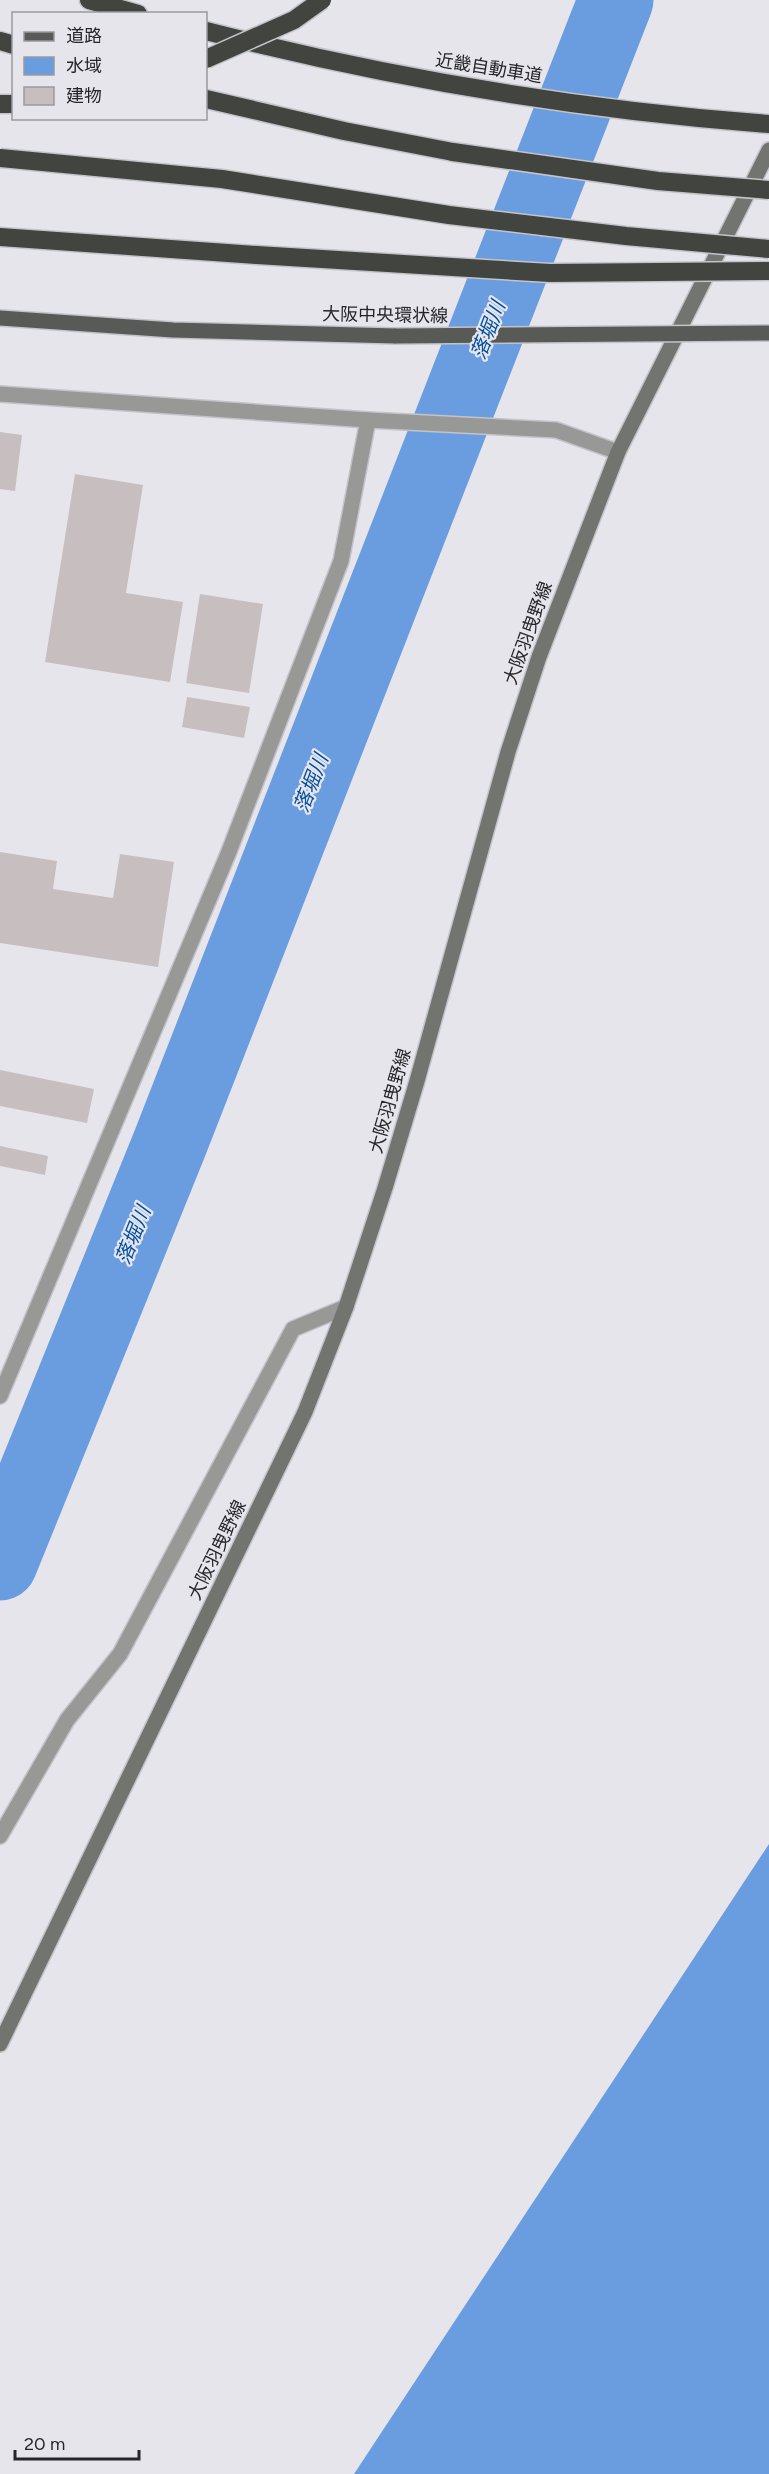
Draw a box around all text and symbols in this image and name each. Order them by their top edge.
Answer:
legend [12,12,207,120]
text: 道路 [66,25,102,47]
street label: 近畿自動車道 [434,49,544,87]
text: 水域 [66,55,102,77]
text: 建物 [66,85,102,107]
water label: 落堀川 [466,296,511,362]
street label: 大阪中央環状線 [322,303,448,327]
street label: 大阪羽曳野線 [499,578,557,688]
water label: 落堀川 [289,749,334,815]
street label: 大阪羽曳野線 [365,1046,415,1156]
water label: 落堀川 [111,1201,156,1267]
street label: 大阪羽曳野線 [183,1497,251,1603]
scale bar [15,2423,140,2461]
text: 20 m [24,2433,65,2455]

